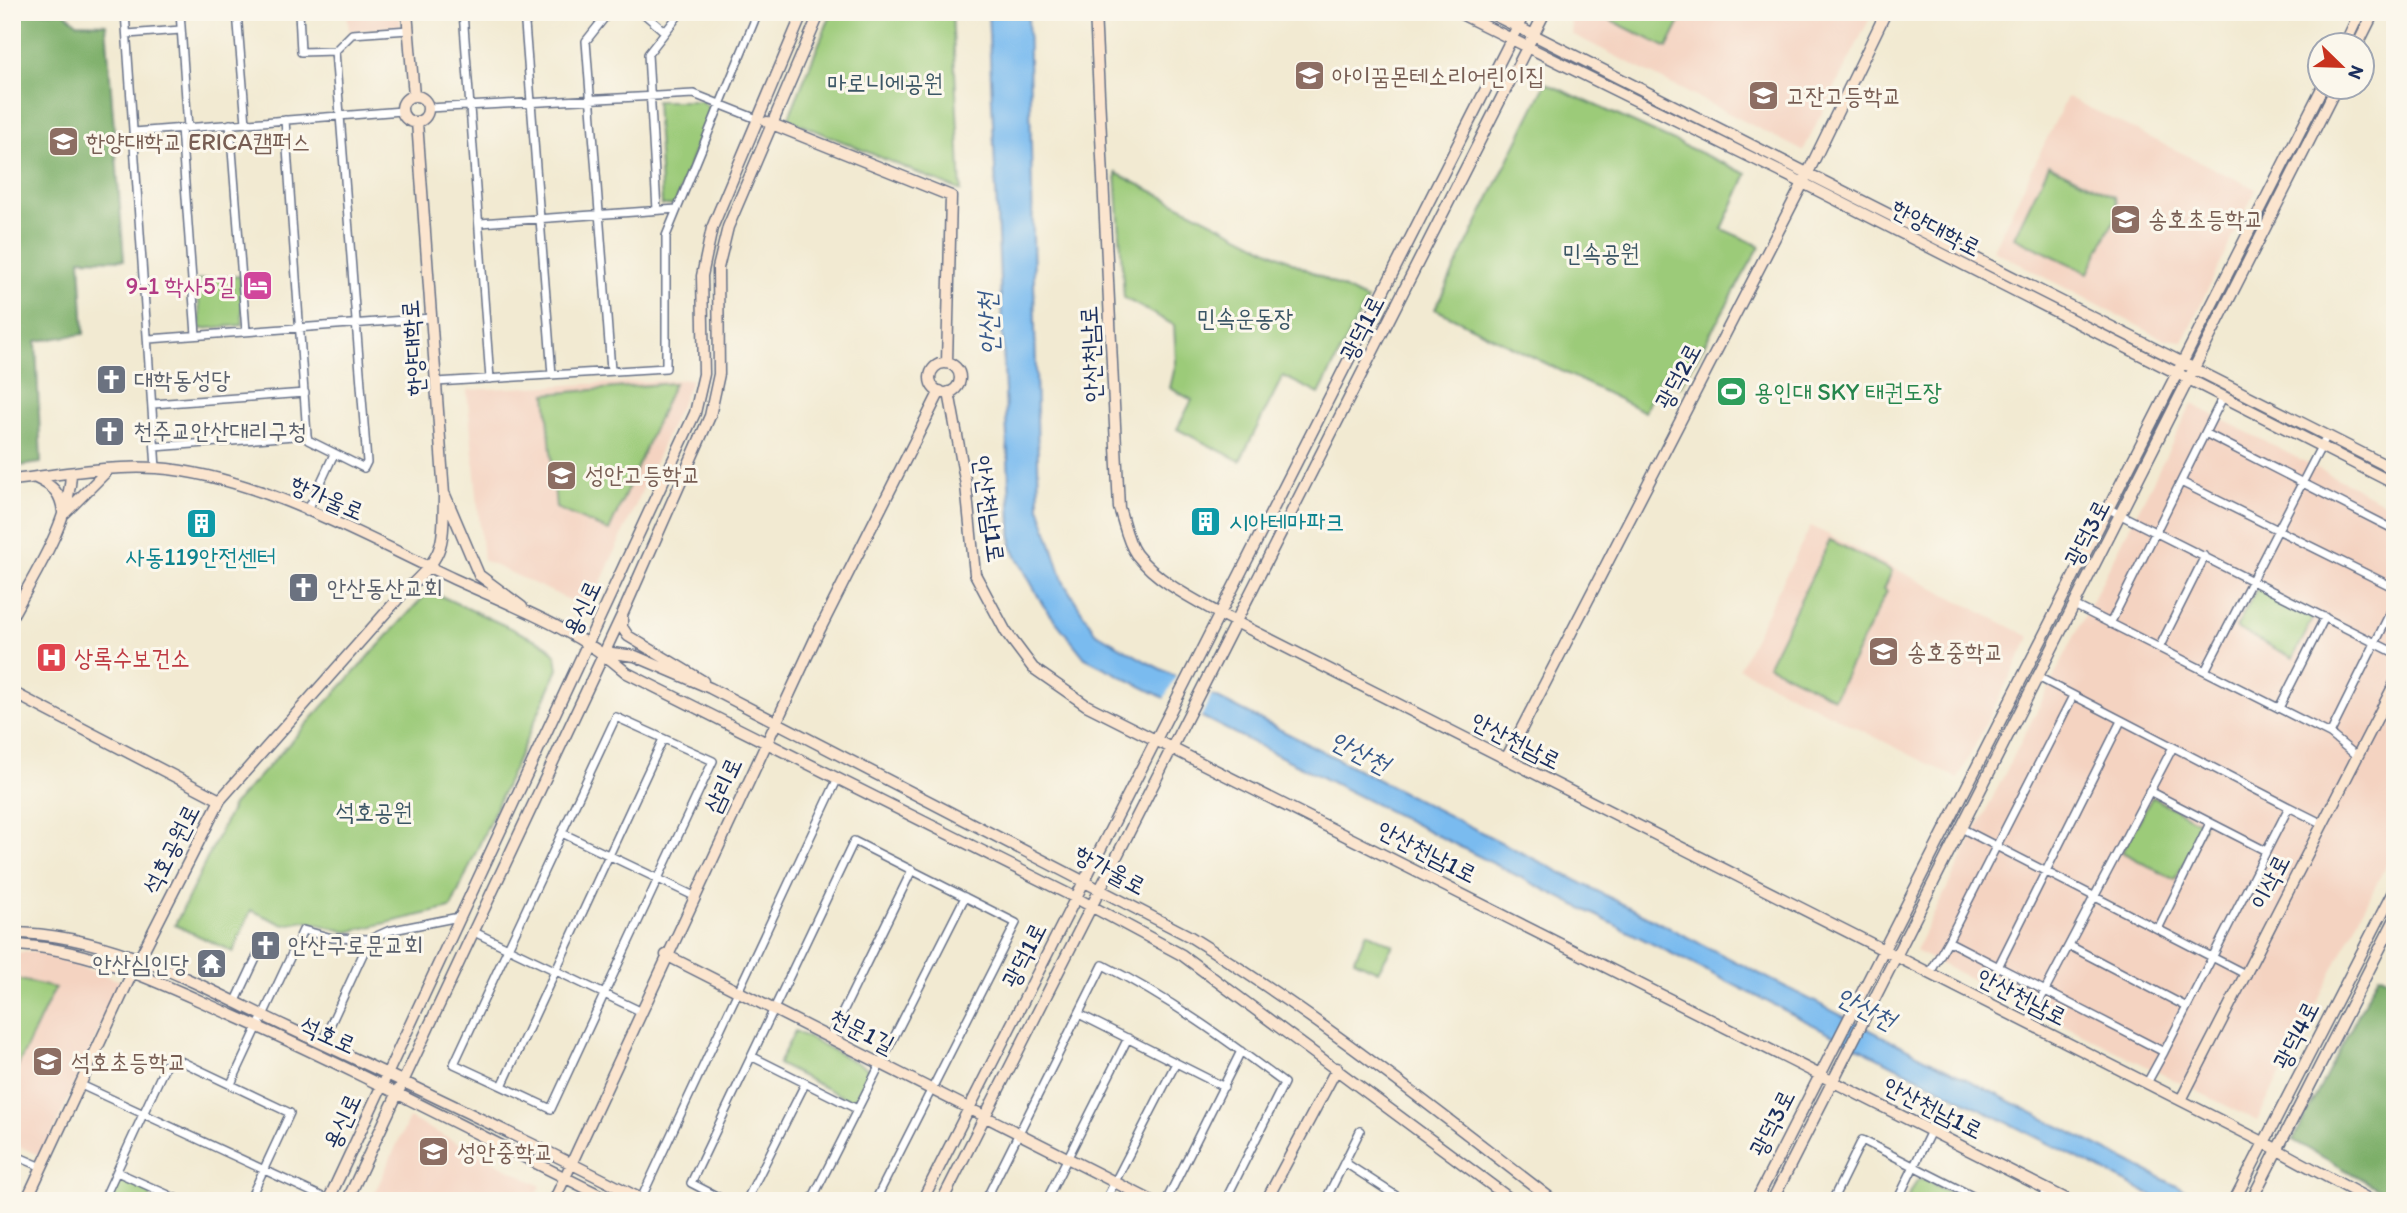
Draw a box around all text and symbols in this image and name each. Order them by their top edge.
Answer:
north arrow [2306,32,2376,102]
school or university icon: 아이꿈몬테소리어린이집 [1292,59,1326,93]
place label: 아이꿈몬테소리어린이집 [1332,61,1544,90]
text: N [2343,62,2369,83]
park label: 마로니에공원 [827,68,943,97]
school or university icon: 고잔고등학교 [1746,79,1780,113]
place label: 고잔고등학교 [1786,81,1902,110]
school or university icon: 한양대학교 ERICA캠퍼스 [46,125,80,159]
place label: 한양대학교 ERICA캠퍼스 [86,127,311,156]
street label: 한양대학로 [1887,193,1986,262]
school or university icon: 송호초등학교 [2108,202,2142,236]
place label: 송호초등학교 [2148,204,2264,233]
park label: 민속공원 [1562,238,1640,267]
hotel icon: 9-1 학사5길 [241,269,275,303]
place label: 9-1 학사5길 [126,271,235,300]
water label: 안산천 [970,289,1006,356]
street label: 광덕1로 [1333,290,1390,365]
street label: 한양대학로 [395,299,430,397]
park label: 민속운동장 [1197,303,1293,332]
street label: 안산천남로 [1073,305,1108,403]
street label: 광덕2로 [1648,338,1707,414]
church icon: 대학동성당 [94,363,128,397]
place label: 대학동성당 [134,365,231,394]
sports icon: 용인대 SKY 태권도장 [1714,375,1748,409]
place label: 용인대 SKY 태권도장 [1754,377,1942,406]
church icon: 천주교안산대리구청 [93,414,127,448]
place label: 천주교안산대리구청 [133,416,307,445]
street label: 안산천남1로 [968,454,1011,564]
school or university icon: 성안고등학교 [545,458,579,492]
place label: 성안고등학교 [585,460,701,489]
street label: 항가울로 [286,469,368,526]
street label: 광덕3로 [2058,495,2116,571]
building icon: 시아테마파크 [1189,505,1223,539]
building icon: 사동119안전센터 [184,506,218,540]
place label: 시아테마파크 [1229,507,1345,536]
place label: 사동119안전센터 [126,542,276,571]
church icon: 안산동산교회 [287,571,321,605]
place label: 안산동산교회 [327,573,443,602]
street label: 용신로 [556,575,607,640]
school or university icon: 송호중학교 [1867,635,1901,669]
place label: 송호중학교 [1907,637,2004,666]
hospital icon: 상록수보건소 [34,641,68,675]
place label: 상록수보건소 [74,643,190,672]
street label: 안산천남로 [1467,706,1566,775]
water label: 안산천 [1325,723,1398,782]
street label: 삼리로 [697,752,748,817]
park label: 석호공원 [335,797,413,826]
street label: 석호공원로 [136,799,205,898]
street label: 안산천남1로 [1373,814,1482,889]
street label: 항가울로 [1069,839,1151,900]
street label: 이삭로 [2243,849,2296,914]
street label: 광덕1로 [995,917,1052,992]
church icon: 안산구로문교회 [248,928,282,962]
place label: 안산구로문교회 [288,930,423,959]
temple icon: 안산심인당 [195,947,229,981]
place label: 안산심인당 [92,949,189,978]
street label: 안산천남로 [1973,962,2072,1031]
water label: 안산천 [1831,979,1904,1038]
street label: 광덕4로 [2266,996,2325,1074]
street label: 천문1길 [825,1002,900,1059]
street label: 석호로 [296,1010,361,1060]
school or university icon: 석호초등학교 [31,1045,65,1079]
place label: 석호초등학교 [71,1047,187,1076]
street label: 안산천남1로 [1879,1070,1988,1145]
street label: 광덕3로 [1743,1085,1801,1161]
street label: 용신로 [316,1088,367,1153]
school or university icon: 성안중학교 [417,1135,451,1169]
place label: 성안중학교 [457,1137,554,1166]

